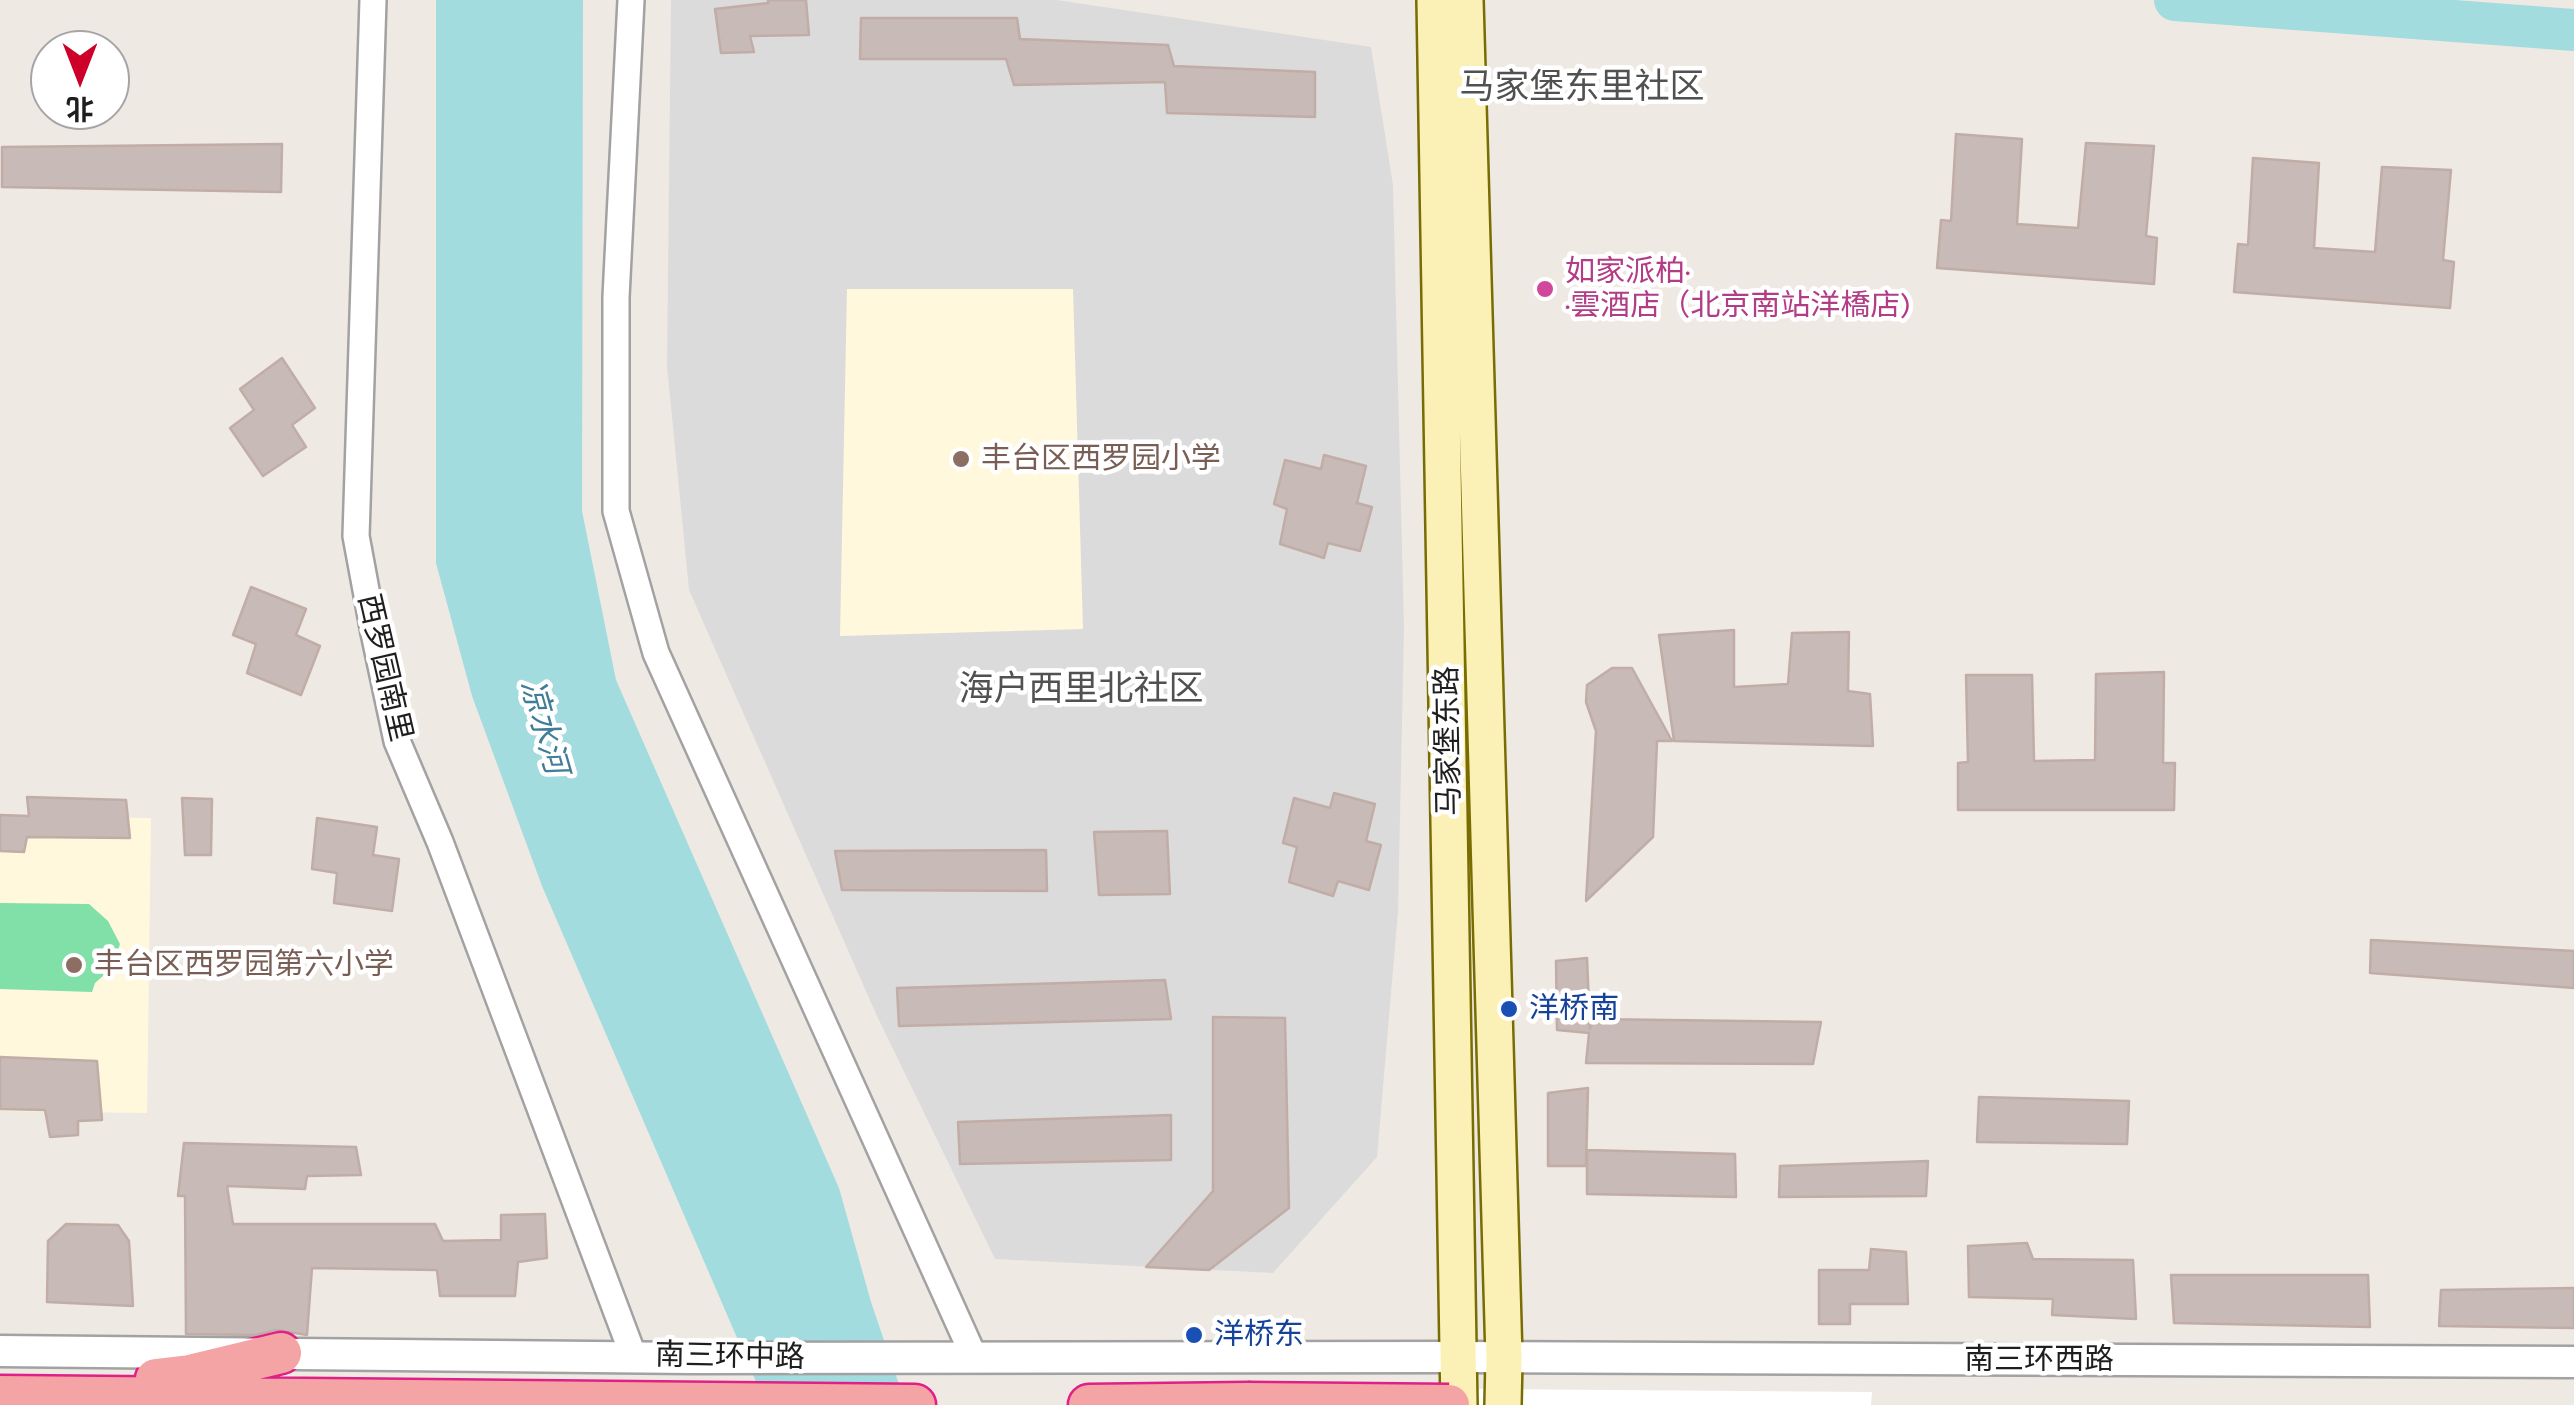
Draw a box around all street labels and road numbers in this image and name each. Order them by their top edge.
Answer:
street label: 西罗园南里 [350,591,418,745]
street label: 马家堡东路 [1430,666,1468,816]
street label: 南三环中路 [655,1338,805,1376]
street label: 南三环西路 [1964,1342,2114,1378]

